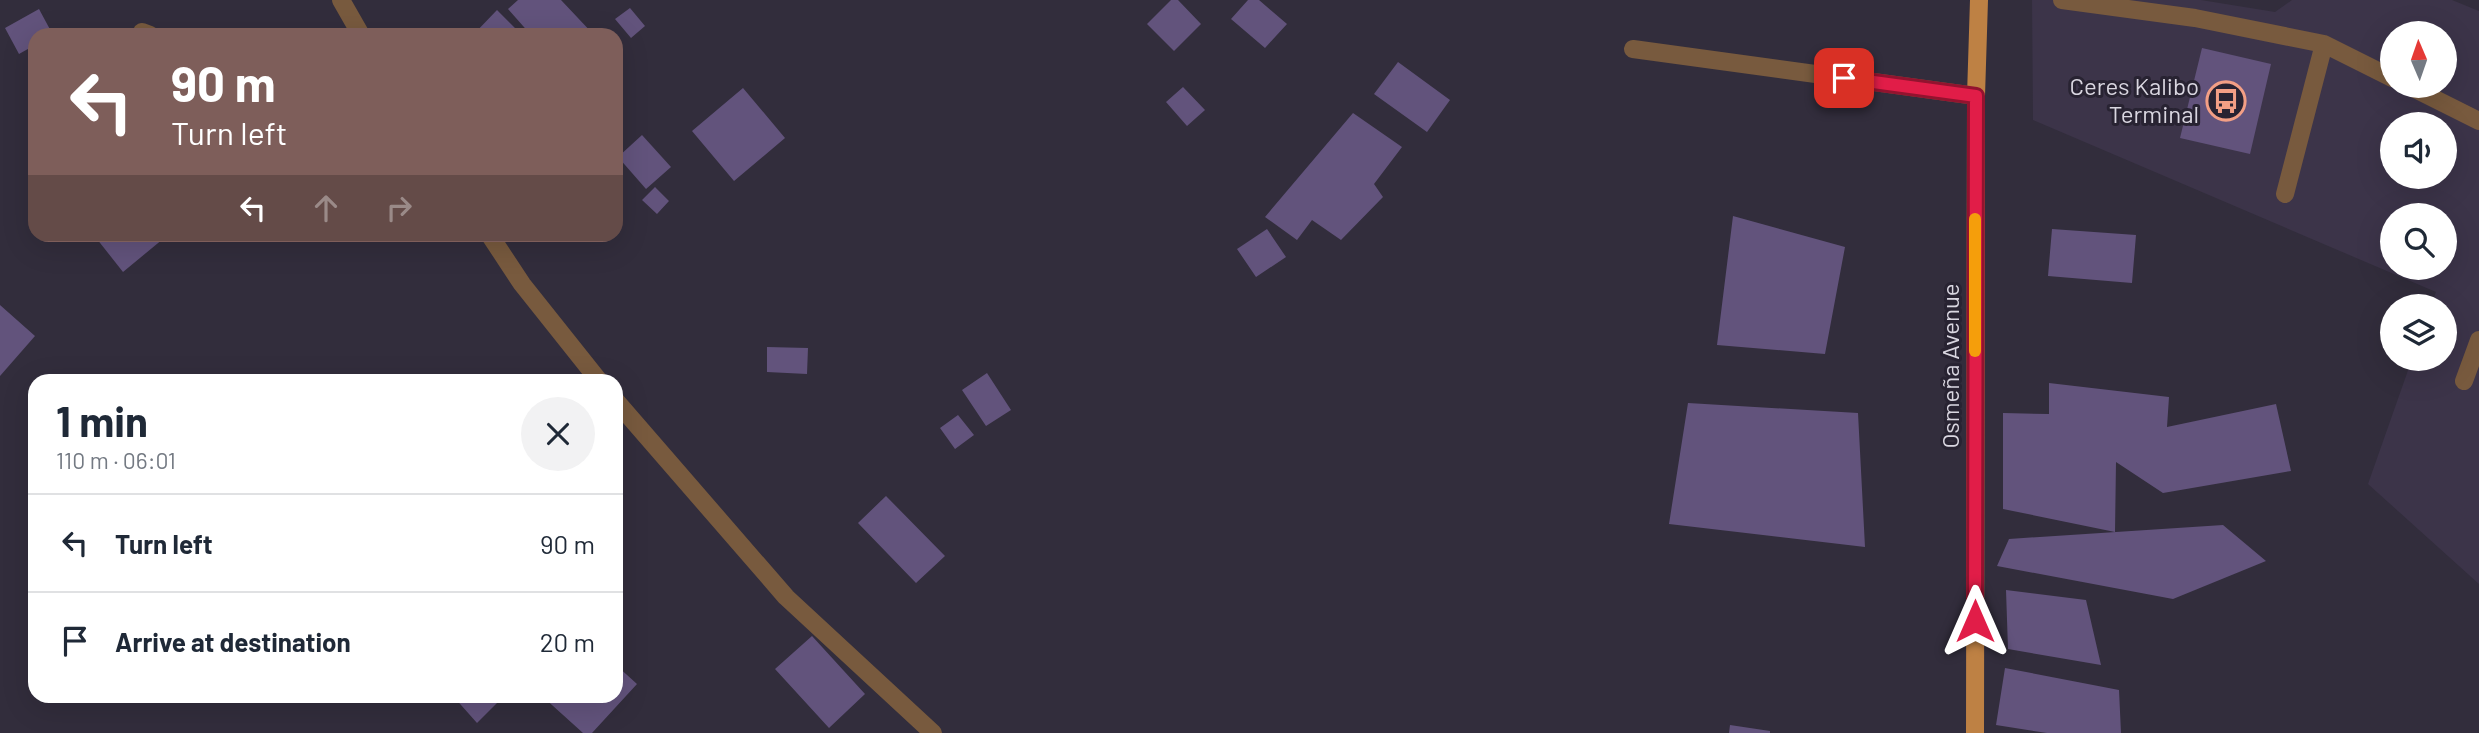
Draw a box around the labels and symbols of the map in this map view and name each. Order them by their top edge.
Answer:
north arrow [2380,21,2457,98]
pin [1814,48,1874,108]
place label: Ceres Kalibo Terminal [2070,71,2199,128]
bus stop icon: Ceres Kalibo Terminal [2205,80,2247,122]
street label: Osmeña Avenue [1935,283,1964,449]
position arrow [1938,584,2012,658]

